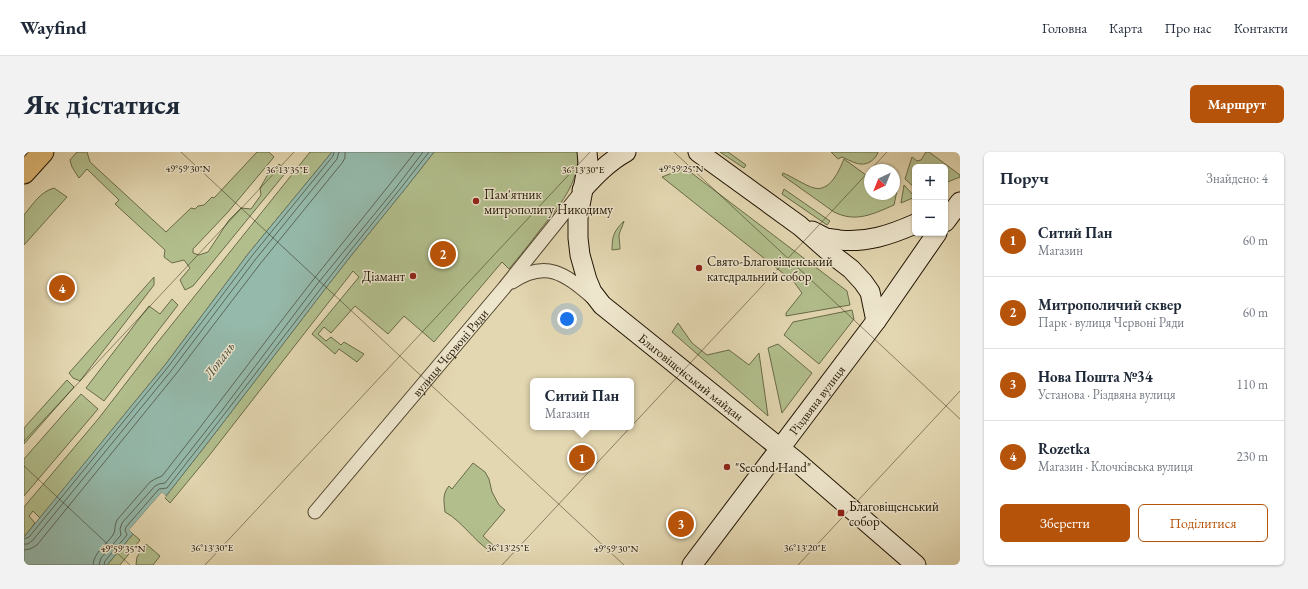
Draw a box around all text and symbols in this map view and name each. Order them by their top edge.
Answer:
text: Wayfind [20,15,87,40]
text: Головна [1042,19,1087,37]
text: Карта [1109,19,1142,37]
text: Про нас [1164,19,1212,37]
text: Контакти [1234,19,1288,37]
button: Маршрут [1190,85,1284,123]
text: Як дістатися [24,86,180,122]
text: 49°59'30"N [166,162,211,175]
text: 49°59'25"N [659,162,704,175]
text: 36°13'35"E [266,163,309,176]
text: 36°13'30"E [562,163,605,176]
north arrow [864,164,900,200]
map controls [912,164,948,236]
button: + [912,164,948,200]
text: Поруч [1000,167,1049,189]
text: Знайдено: 4 [1206,170,1268,187]
place label: Пам'ятник митрополиту Никодиму [484,186,613,218]
marker: Пам'ятник митрополиту Никодиму [471,196,481,206]
button: − [912,200,948,236]
text: Ситий Пан [1038,223,1112,242]
text: 1 [1010,232,1016,249]
text: 60 m [1243,232,1268,249]
pin: 2 [430,239,456,269]
text: Магазин [1038,242,1083,259]
place label: Свято-Благовіщенський катедральний собор [707,253,833,285]
marker: Свято-Благовіщенський катедральний собор [694,263,704,273]
place label: Діамант [362,268,406,285]
marker: Діамант [408,271,418,281]
pin: 4 [49,273,75,303]
text: Митрополичий сквер [1038,295,1181,314]
text: 2 [1010,304,1016,321]
text: 60 m [1243,304,1268,321]
street label: вулиця Червоні Ряди [408,305,492,400]
your location [557,309,577,329]
text: Парк · вулиця Червоні Ряди [1038,314,1184,331]
street label: Благовіщенський майдан [635,330,747,425]
water label: Лопань [199,338,239,383]
street label: Різдвяна вулиця [785,362,849,438]
text: Нова Пошта №34 [1038,367,1153,386]
text: 3 [1010,376,1016,393]
text: 110 m [1237,376,1268,393]
popup [530,378,634,430]
text: Ситий Пан [545,386,619,405]
text: Установа · Різдвяна вулиця [1038,386,1176,403]
text: Магазин [545,405,590,422]
text: Rozetka [1038,439,1090,458]
pin: 1 [569,443,595,473]
text: 4 [1010,448,1016,465]
text: 230 m [1237,448,1268,465]
text: Магазин · Клочківська вулиця [1038,458,1193,475]
place label: "Second Hand" [735,459,811,476]
marker: "Second Hand" [722,462,732,472]
place label: Благовіщенський собор [849,498,939,530]
button: Зберегти [1000,504,1130,542]
button: Поділитися [1138,504,1268,542]
marker: Благовіщенський собор [836,508,846,518]
pin: 3 [668,509,694,539]
text: 36°13'30"E [191,541,234,554]
text: 36°13'25"E [487,541,530,554]
text: 36°13'20"E [784,541,827,554]
text: 49°59'35"N [101,542,146,555]
text: 49°59'30"N [594,542,639,555]

